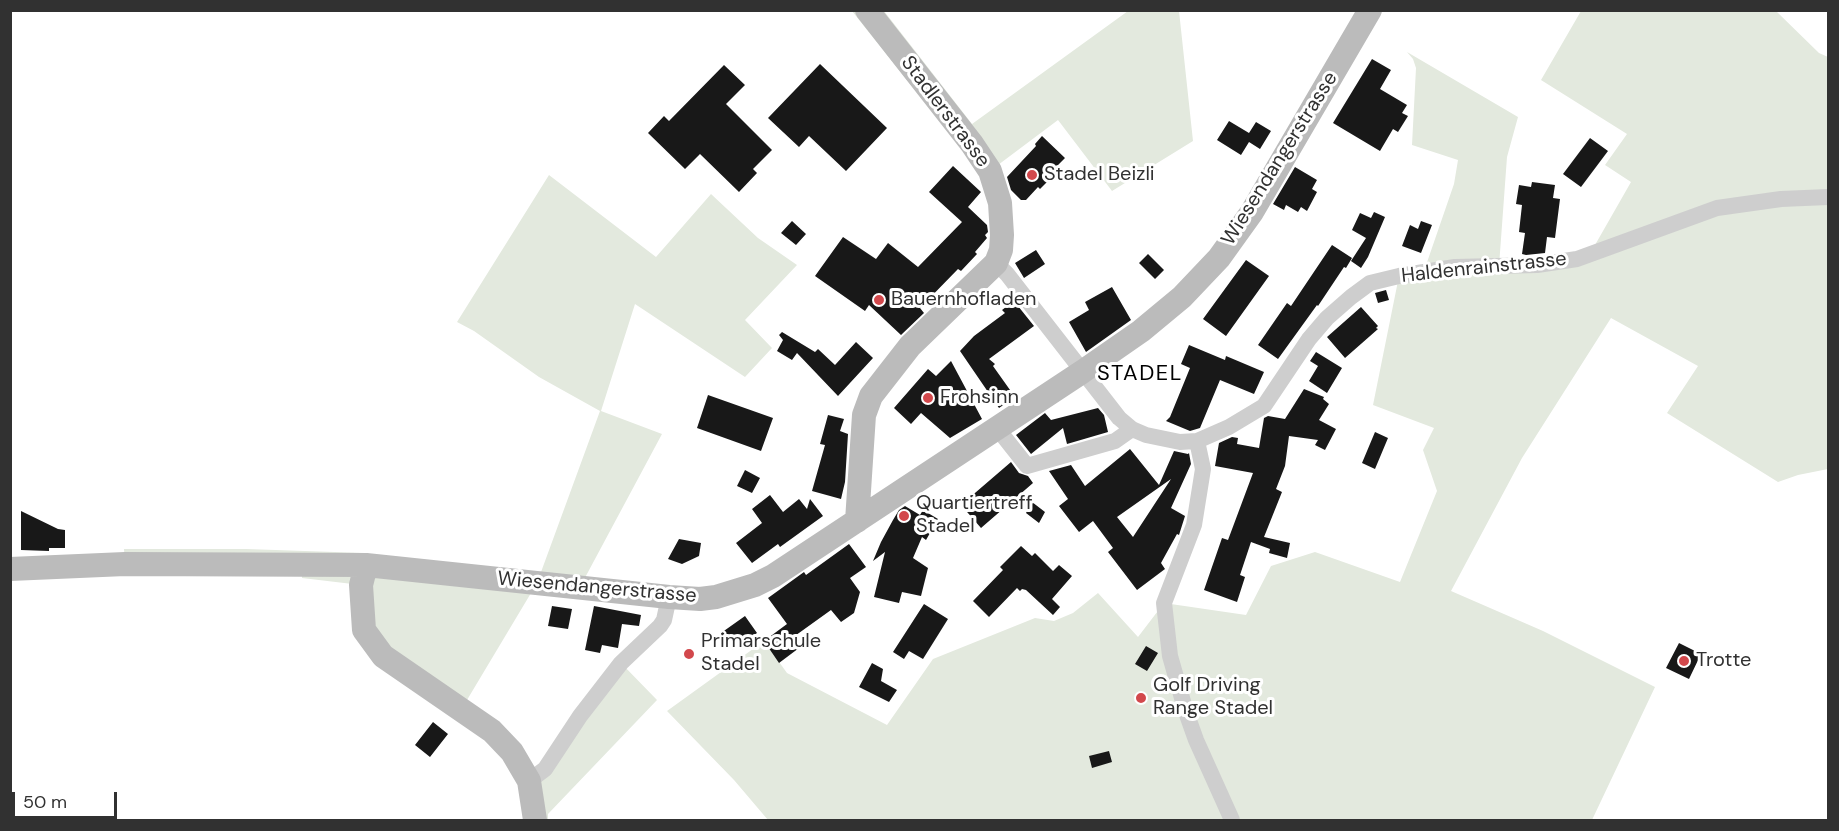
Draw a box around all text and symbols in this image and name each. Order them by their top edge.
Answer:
street label: Stadlerstrasse [895,52,995,172]
street label: Wiesendangerstrasse [1217,68,1343,250]
place label: Stadel Beizli [1044,163,1155,187]
marker: Stadel Beizli [1025,168,1039,182]
street label: Haldenrainstrasse [1400,247,1568,289]
place label: Bauernhofladen [891,288,1037,312]
marker: Bauernhofladen [872,293,886,307]
district label: STADEL [1097,361,1183,387]
place label: Frohsinn [940,386,1019,410]
marker: Frohsinn [921,391,935,405]
place label: Quartiertreff Stadel [916,492,1032,539]
marker: Quartiertreff Stadel [897,509,911,523]
street label: Wiesendangerstrasse [496,567,698,609]
place label: Primarschule Stadel [701,630,821,677]
marker: Primarschule Stadel [682,647,696,661]
place label: Trotte [1696,649,1751,673]
marker: Trotte [1677,654,1691,668]
place label: Golf Driving Range Stadel [1153,674,1273,721]
marker: Golf Driving Range Stadel [1134,691,1148,705]
scale bar [15,780,120,818]
text: 50 m [23,790,67,814]

